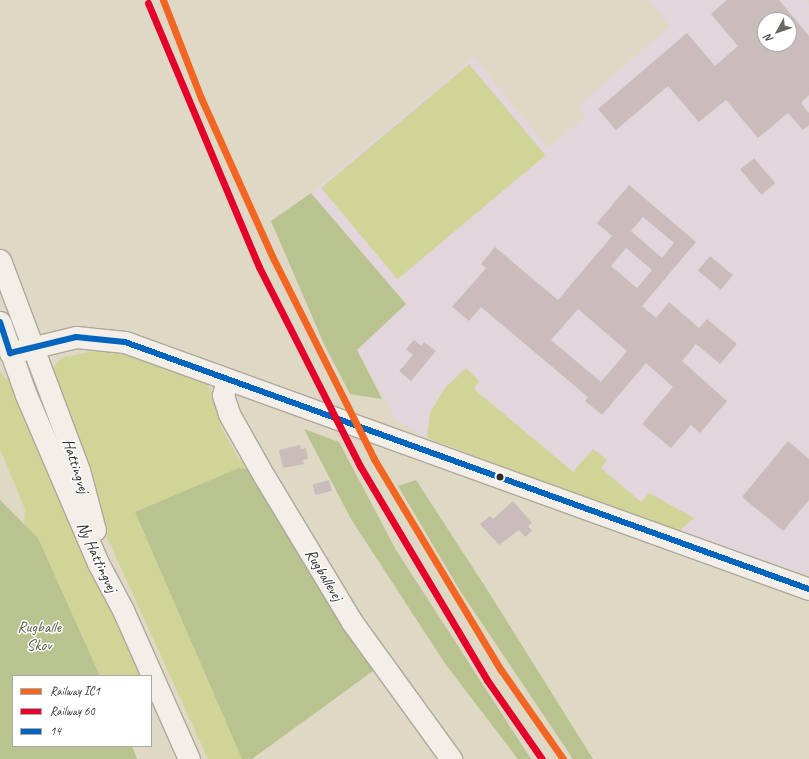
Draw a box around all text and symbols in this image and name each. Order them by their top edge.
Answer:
north arrow [757,12,797,52]
text: N [761,32,776,46]
street label: Hattingvej [58,436,94,496]
unlabelled marker [495,472,505,482]
street label: Ny Hattingvej [72,519,122,595]
street label: Rugballevej [301,545,347,605]
park label: Rugballe Skov [17,617,61,655]
legend [12,675,152,747]
text: Railway IC1 [50,683,100,699]
text: Railway 60 [50,703,95,719]
text: 14 [50,723,61,739]

